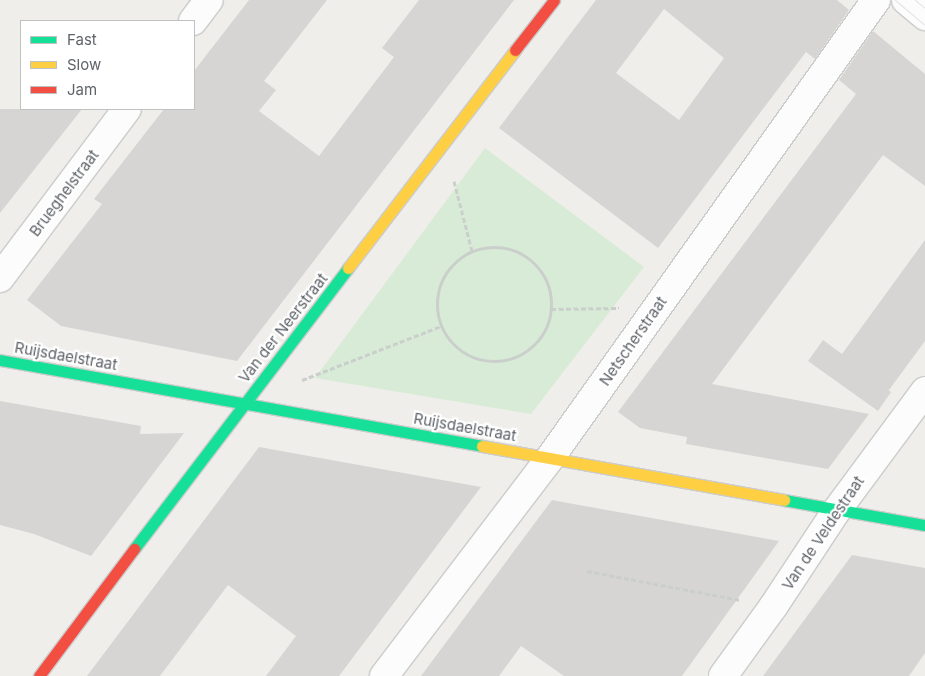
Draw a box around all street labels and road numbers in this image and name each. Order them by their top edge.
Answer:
street label: Brueghelstraat [26,146,102,240]
street label: Van der Neerstraat [235,270,331,386]
street label: Netscherstraat [596,293,670,389]
street label: Ruijsdaelstraat [13,338,119,374]
street label: Ruijsdaelstraat [412,409,518,445]
street label: Van de Veldestraat [778,473,868,593]

